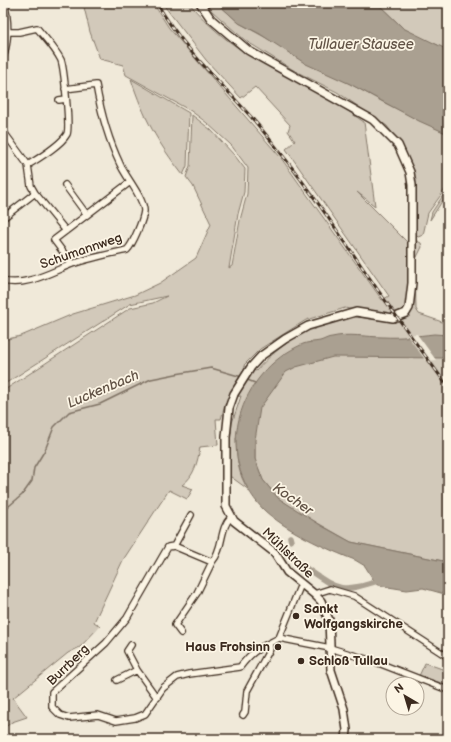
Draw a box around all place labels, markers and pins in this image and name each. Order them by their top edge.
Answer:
place label: Sankt Wolfgangskirche [304,601,403,632]
marker: Sankt Wolfgangskirche [291,611,301,621]
place label: Haus Frohsinn [185,639,270,655]
marker: Haus Frohsinn [273,642,283,652]
place label: Schloß Tullau [309,653,388,669]
marker: Schloß Tullau [296,656,306,666]

